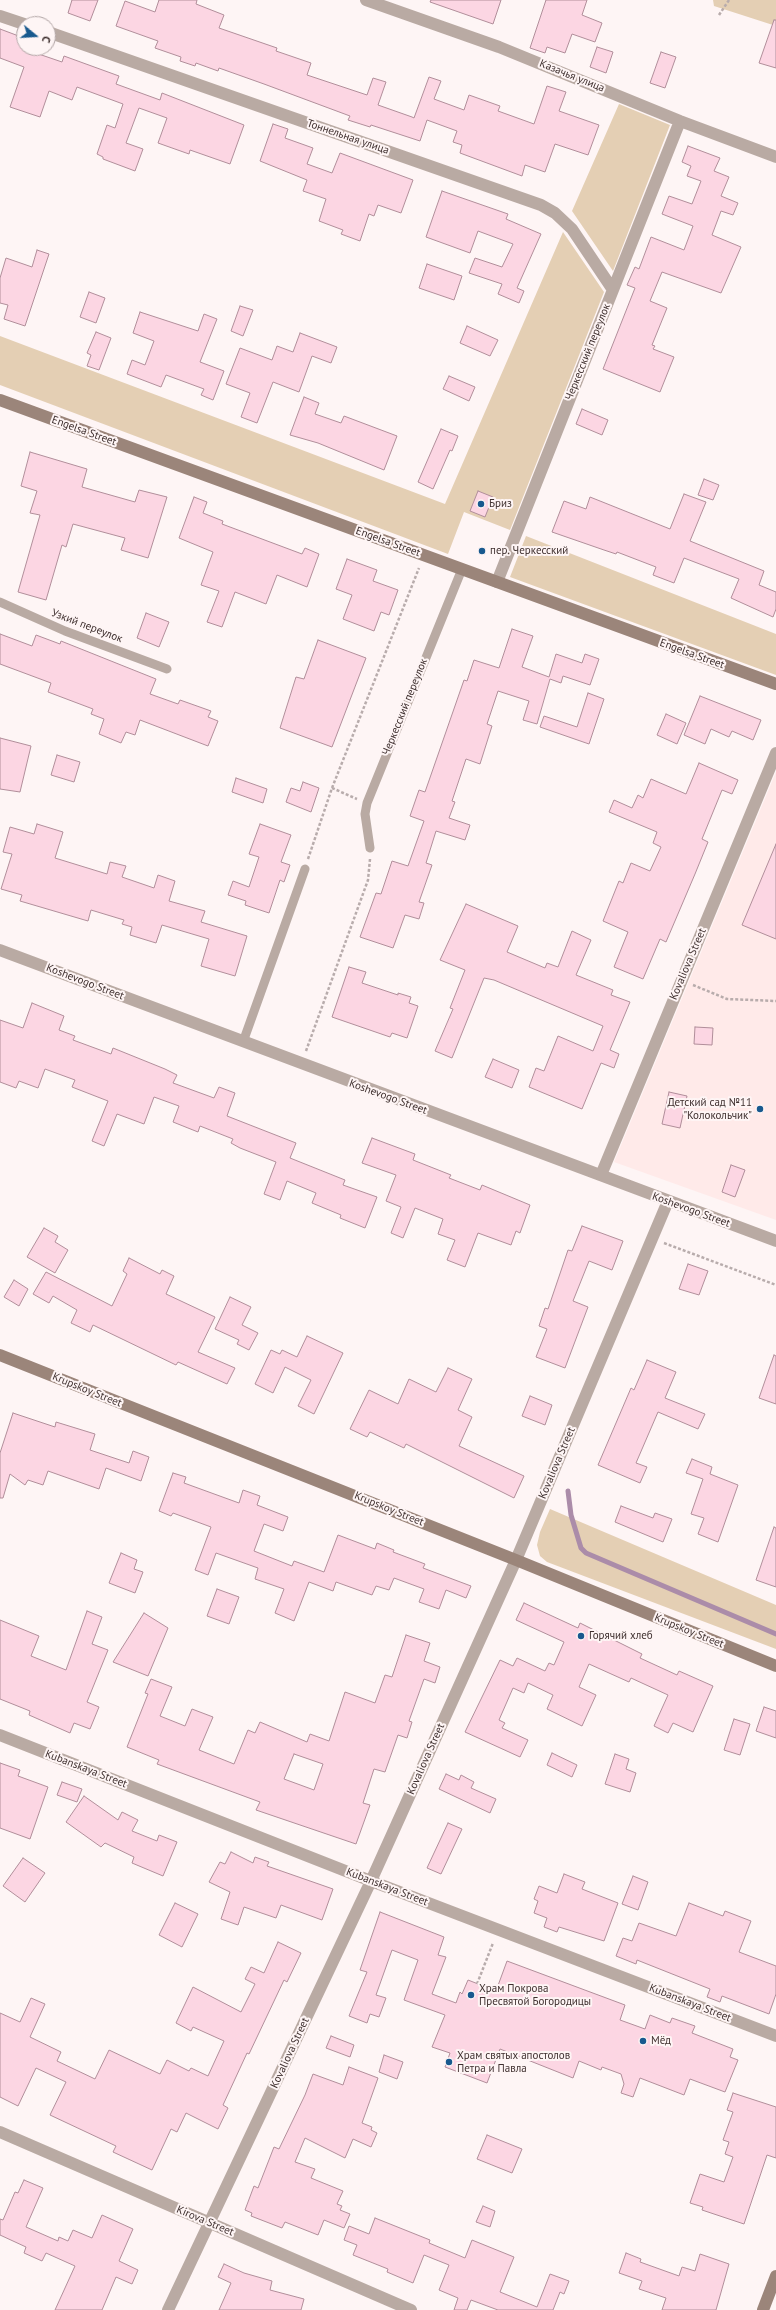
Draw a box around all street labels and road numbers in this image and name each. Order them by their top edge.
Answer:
street label: Казачья улица [537,57,607,95]
street label: Тоннельная улица [305,117,391,157]
street label: Черкесский переулок [563,302,613,402]
street label: Engelsa Street [50,413,118,449]
street label: Engelsa Street [354,524,422,560]
street label: Узкий переулок [50,606,124,646]
street label: Engelsa Street [658,636,726,672]
street label: Черкесский переулок [380,657,430,757]
street label: Kovaliova Street [667,926,709,1002]
street label: Koshevogo Street [44,961,126,1003]
street label: Koshevogo Street [347,1077,429,1117]
street label: Koshevogo Street [650,1190,732,1230]
street label: Krupskoy Street [50,1370,124,1410]
street label: Kovaliova Street [536,1425,578,1501]
street label: Krupskoy Street [352,1489,426,1529]
street label: Krupskoy Street [652,1611,726,1651]
street label: Kovaliova Street [404,1721,448,1797]
street label: Kubanskaya Street [43,1747,129,1791]
street label: Kubanskaya Street [344,1865,430,1909]
street label: Kubanskaya Street [647,1981,733,2025]
street label: Kovaliova Street [268,2016,312,2090]
street label: Kirova Street [174,2203,236,2239]

